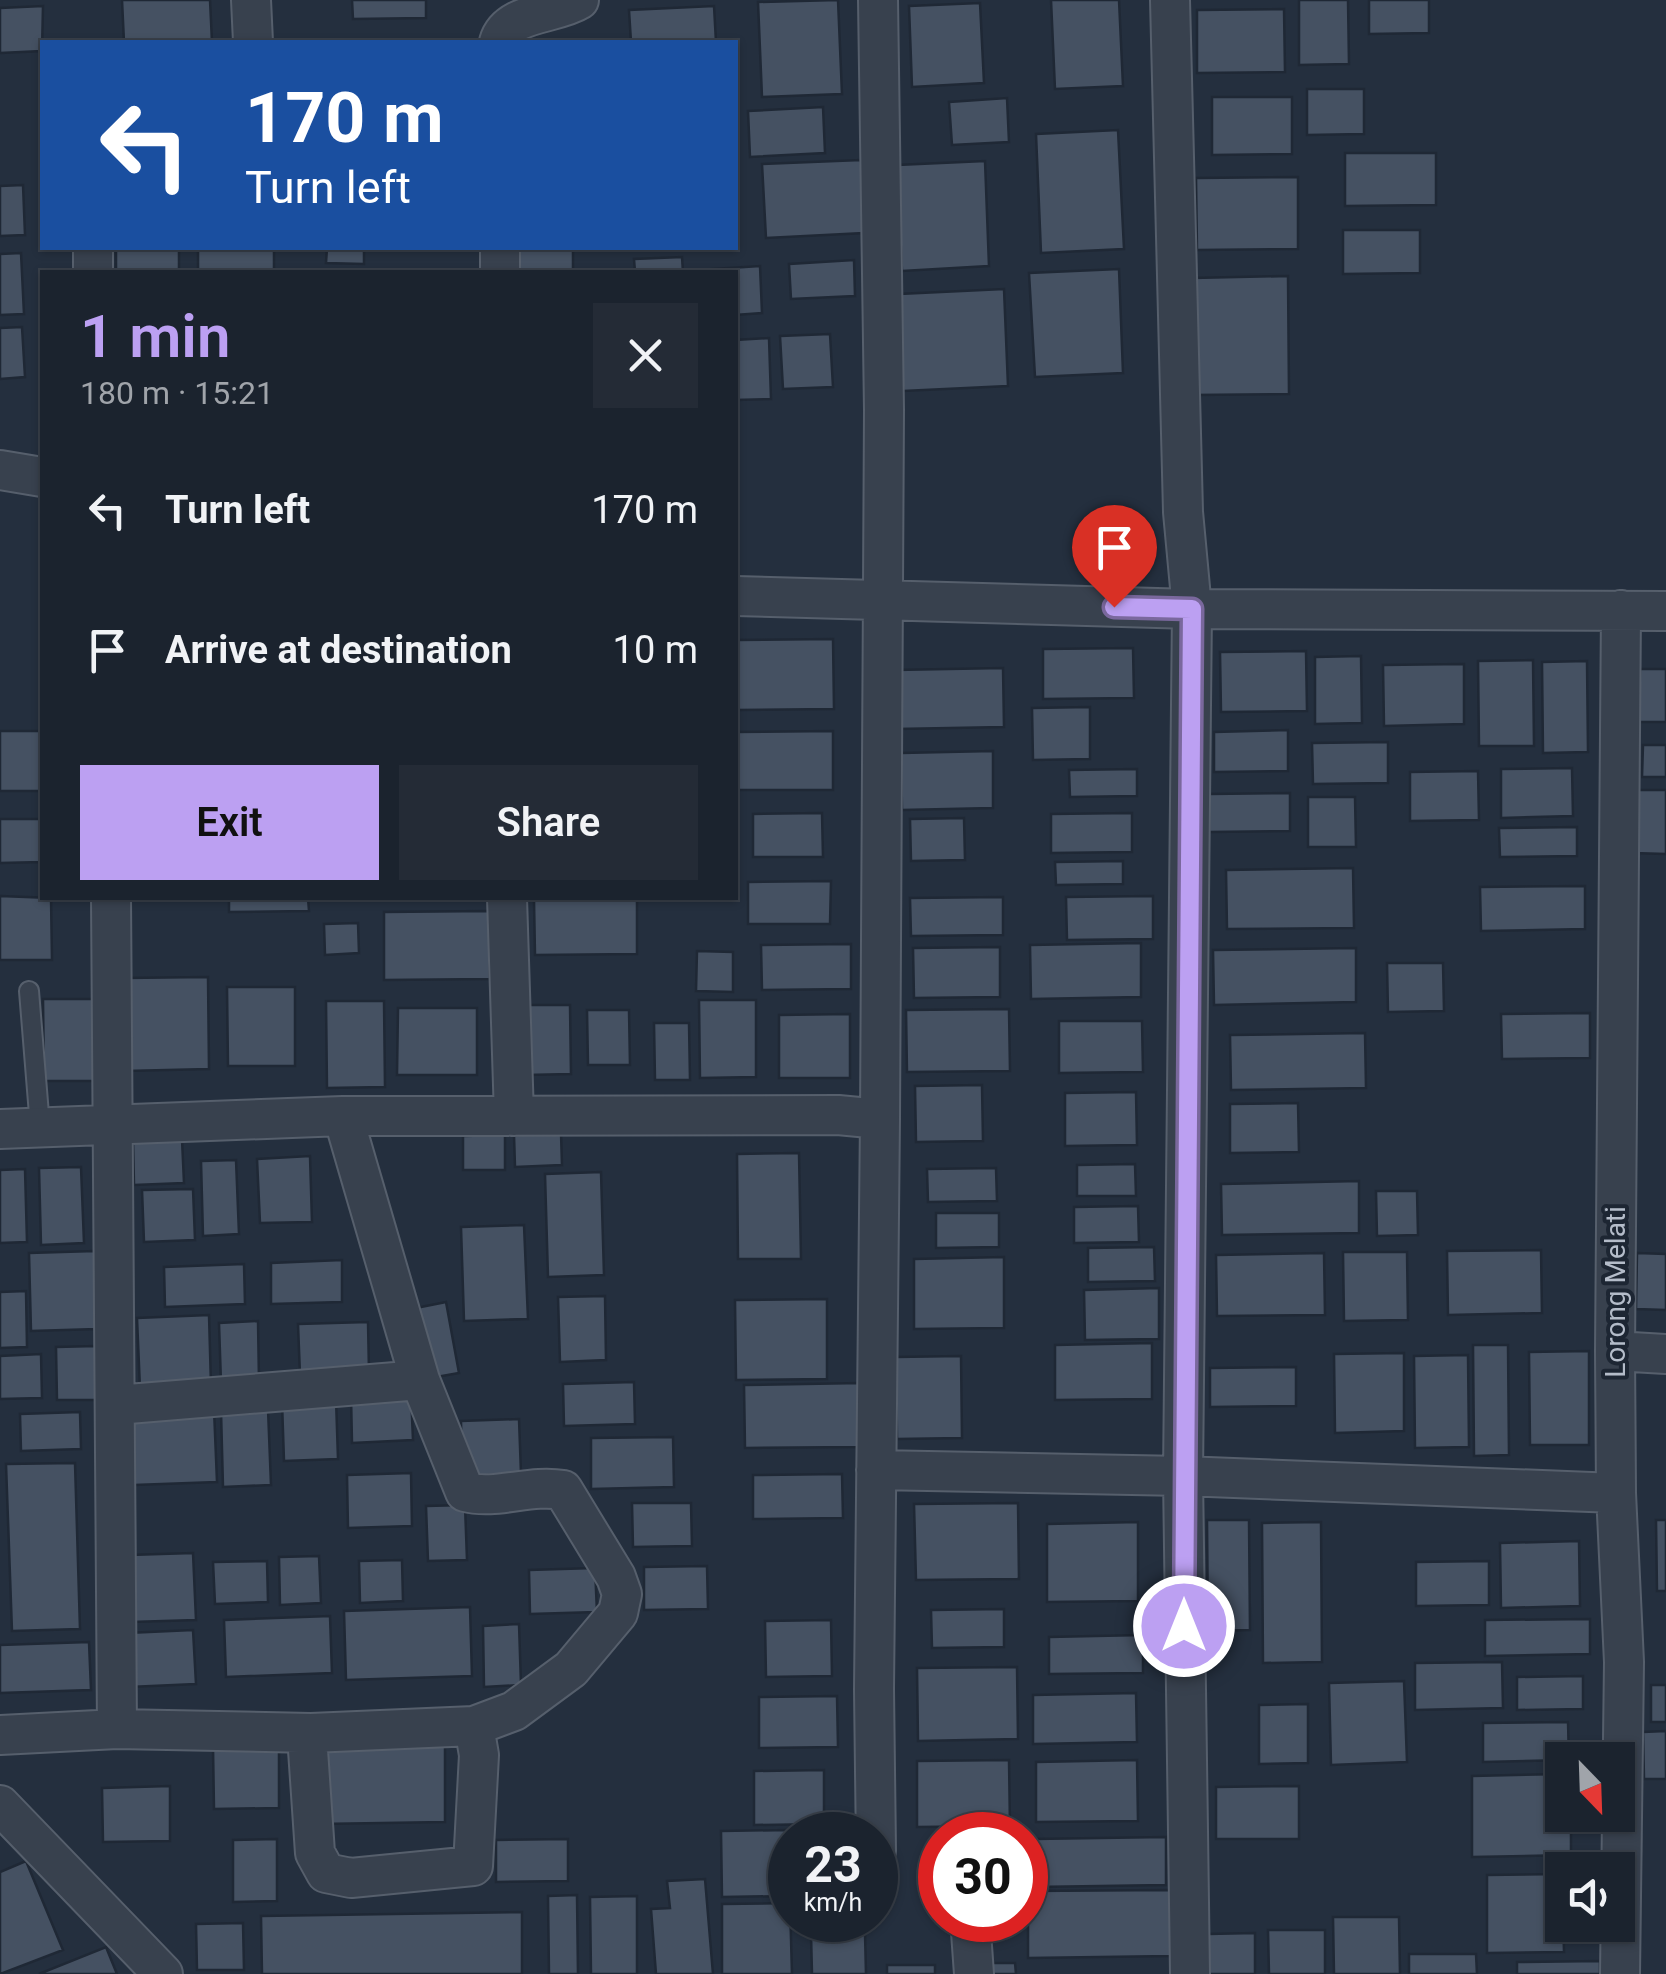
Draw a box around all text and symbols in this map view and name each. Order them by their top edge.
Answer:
text: 170 m [245,77,444,159]
icon: left [80,80,210,210]
text: Turn left [245,161,411,214]
text: 1 min [80,301,230,372]
button: close [593,303,698,408]
text: 180 m · 15:21 [80,374,274,412]
icon: left [80,483,135,538]
text: Turn left [165,488,310,532]
text: 170 m [591,488,698,532]
pin [1072,505,1157,608]
icon: arrive [1087,520,1142,575]
icon: arrive [80,623,135,678]
text: Arrive at destination [165,628,512,672]
text: 10 m [613,628,698,672]
button: Exit [80,765,379,880]
button: Share [399,765,698,880]
street label: Lorong Melati [1599,1206,1632,1378]
position arrow [1132,1574,1236,1678]
north arrow [1545,1742,1635,1832]
map controls [1545,1742,1635,1942]
speed limit sign: 30 [918,1812,1048,1942]
text: 23 [804,1836,862,1894]
button: sound [1545,1852,1635,1942]
text: km/h [804,1888,862,1917]

